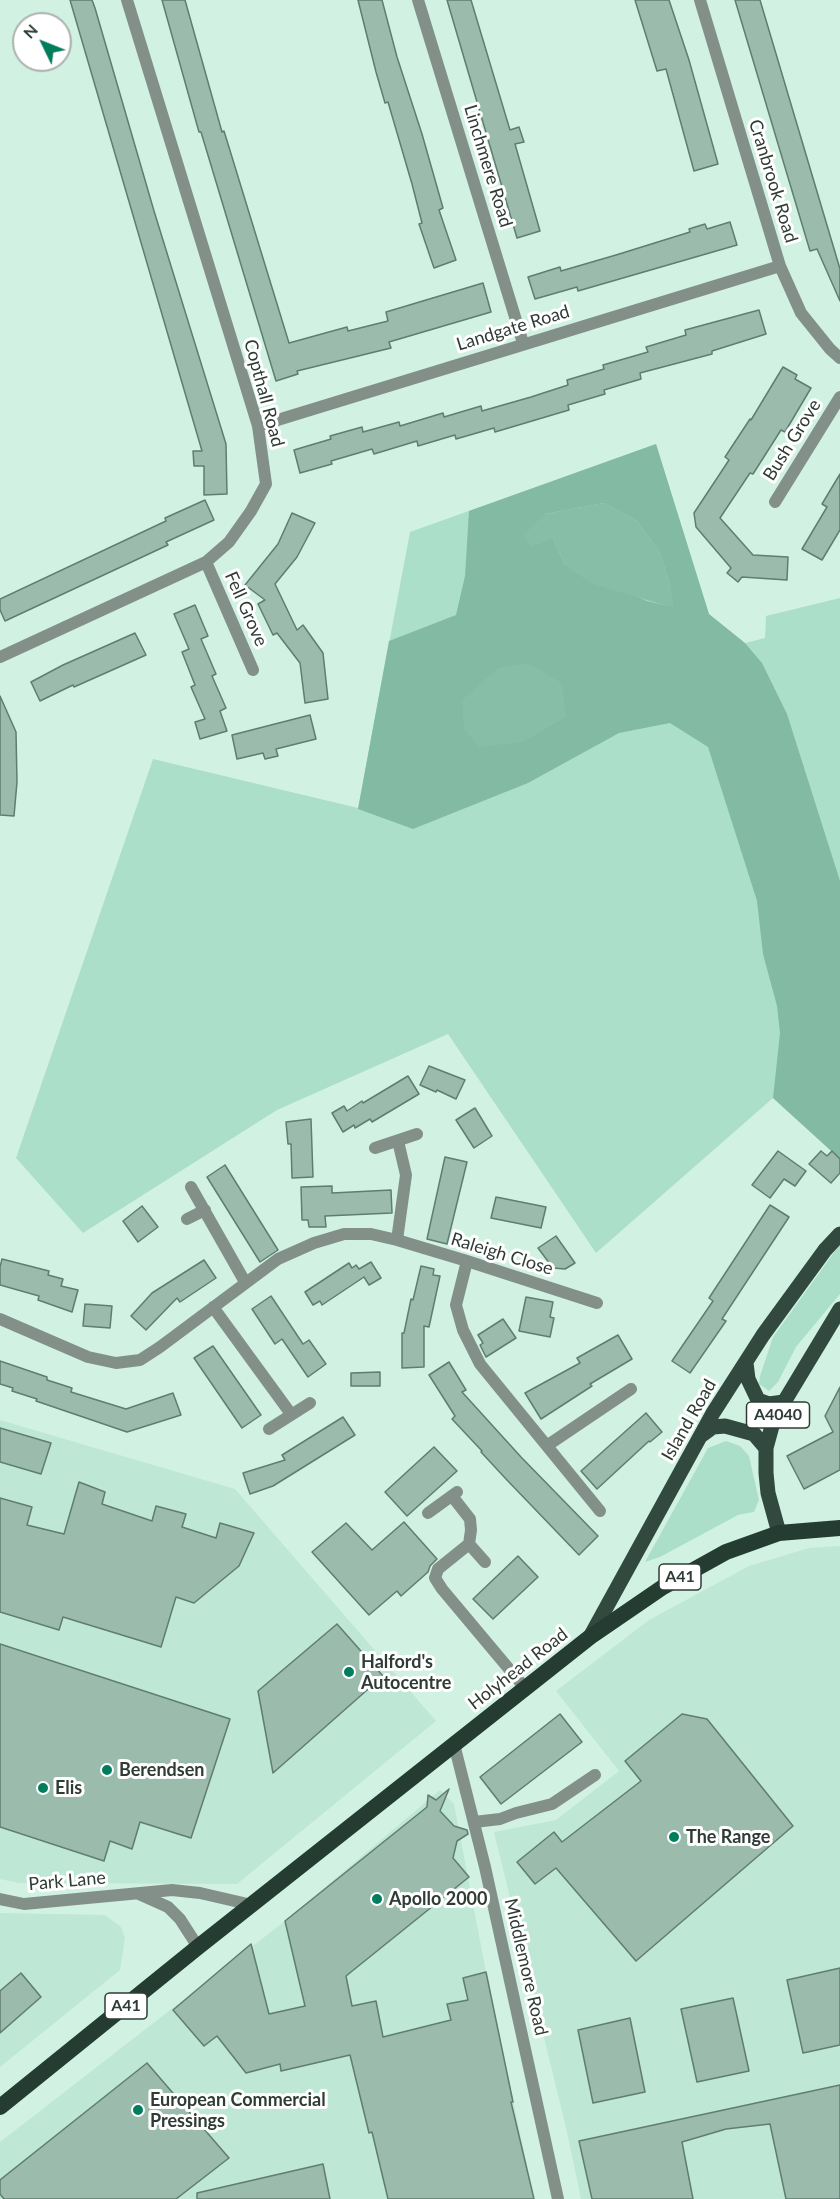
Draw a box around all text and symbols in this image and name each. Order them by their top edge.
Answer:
north arrow [12,12,72,72]
text: N [19,20,41,42]
street label: Linchmere Road [459,102,517,230]
street label: Cranbrook Road [744,117,802,245]
street label: Landgate Road [454,301,572,355]
street label: Copthall Road [239,337,289,449]
street label: Bush Grove [759,395,825,485]
street label: Fell Grove [220,568,272,650]
street label: Raleigh Close [448,1228,556,1280]
street label: Island Road [657,1375,721,1465]
road number: A4040 [746,1402,810,1428]
road number: A41 [659,1564,701,1590]
street label: Holyhead Road [464,1623,572,1715]
place label: Halford's Autocentre [361,1651,451,1694]
marker: Halford's Autocentre [342,1665,356,1679]
place label: Berendsen [119,1759,204,1781]
marker: Berendsen [100,1763,114,1777]
place label: Elis [55,1777,82,1799]
marker: Elis [36,1781,50,1795]
place label: The Range [686,1826,770,1848]
marker: The Range [667,1830,681,1844]
street label: Park Lane [27,1867,107,1895]
place label: Apollo 2000 [389,1888,487,1910]
marker: Apollo 2000 [370,1892,384,1906]
street label: Middlemore Road [500,1896,552,2038]
road number: A41 [105,1993,147,2019]
place label: European Commercial Pressings [150,2089,326,2132]
marker: European Commercial Pressings [131,2103,145,2117]

